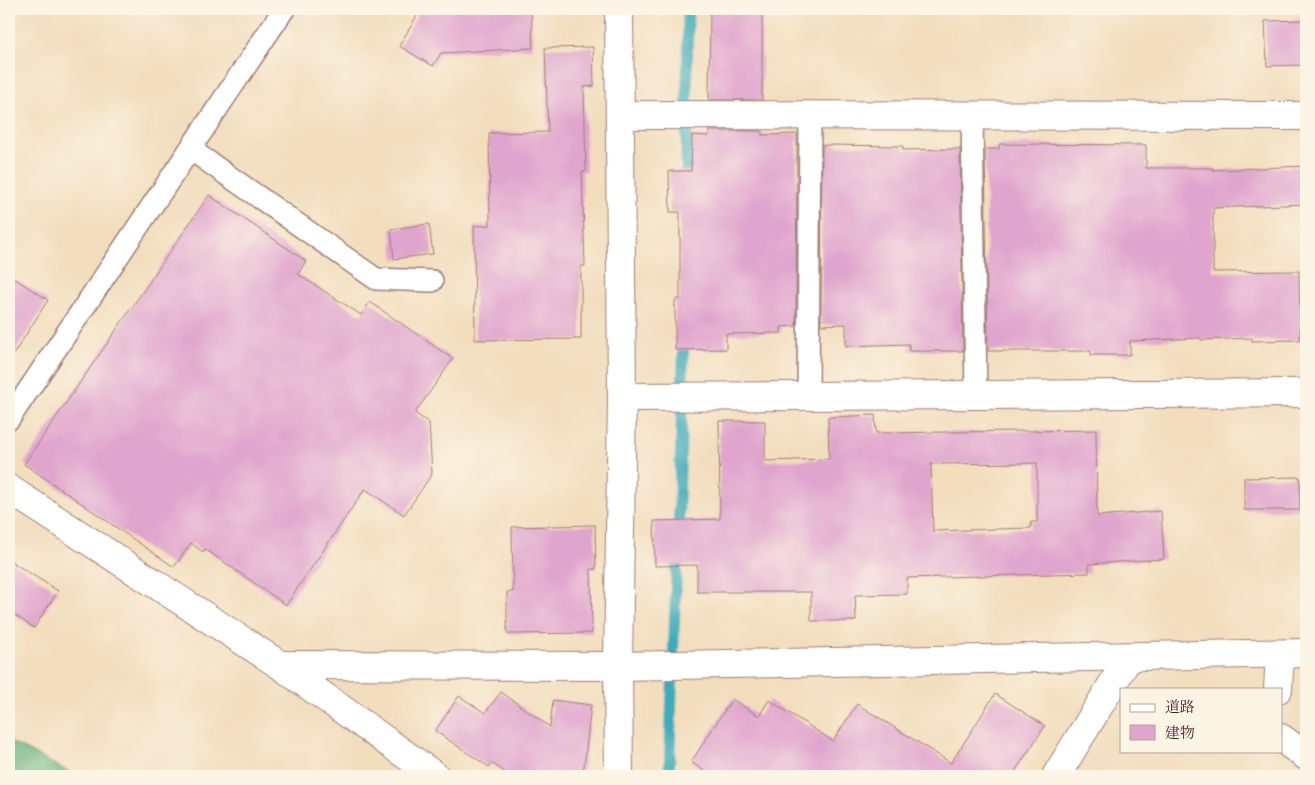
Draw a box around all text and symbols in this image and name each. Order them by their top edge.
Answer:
legend [1120,688,1282,752]
text: 道路 [1165,696,1195,717]
text: 建物 [1165,722,1195,743]

